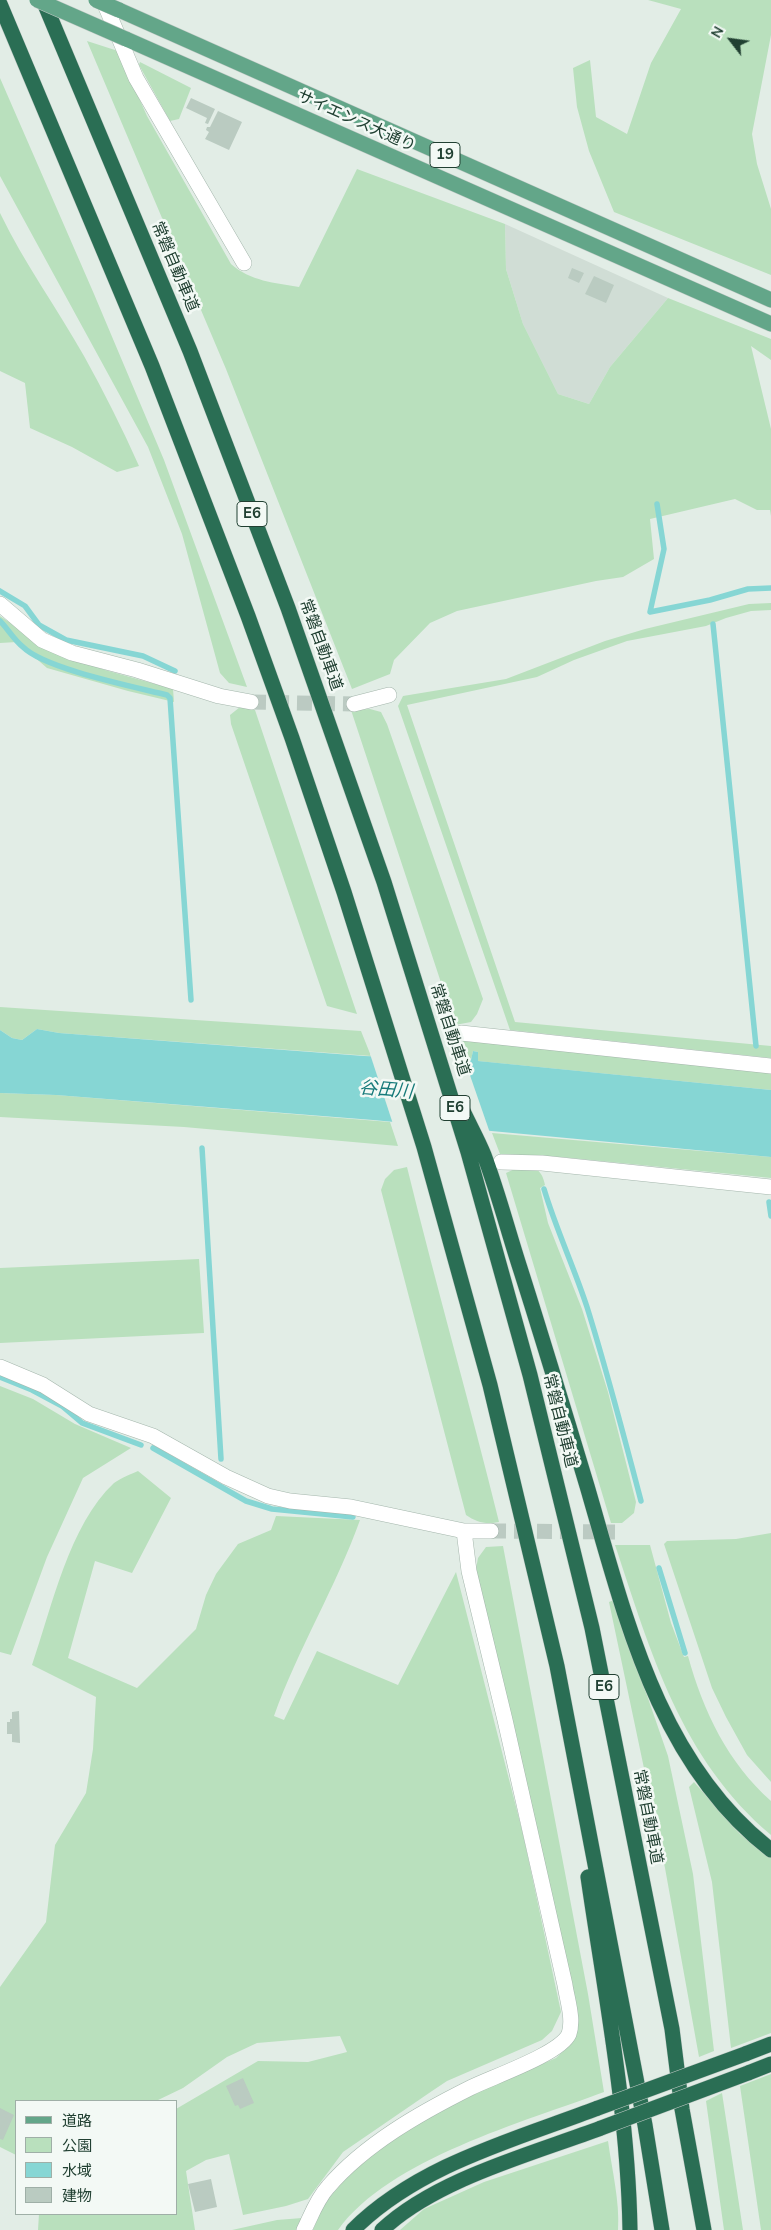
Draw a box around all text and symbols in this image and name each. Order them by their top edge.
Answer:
north arrow [706,15,756,65]
text: N [707,23,728,42]
street label: サイエンス大通り [294,87,418,157]
road number: 19 [430,142,460,168]
street label: 常磐自動車道 [146,219,202,315]
road number: E6 [237,502,267,526]
street label: 常磐自動車道 [295,597,345,693]
street label: 常磐自動車道 [425,981,473,1079]
water label: 谷田川 [358,1078,414,1104]
road number: E6 [440,1096,470,1120]
street label: 常磐自動車道 [538,1372,580,1470]
road number: E6 [589,1674,619,1700]
street label: 常磐自動車道 [628,1768,666,1866]
legend [15,2100,178,2215]
text: 道路 [62,2111,92,2131]
text: 公園 [62,2136,92,2156]
text: 水域 [62,2161,92,2181]
text: 建物 [62,2186,92,2206]

